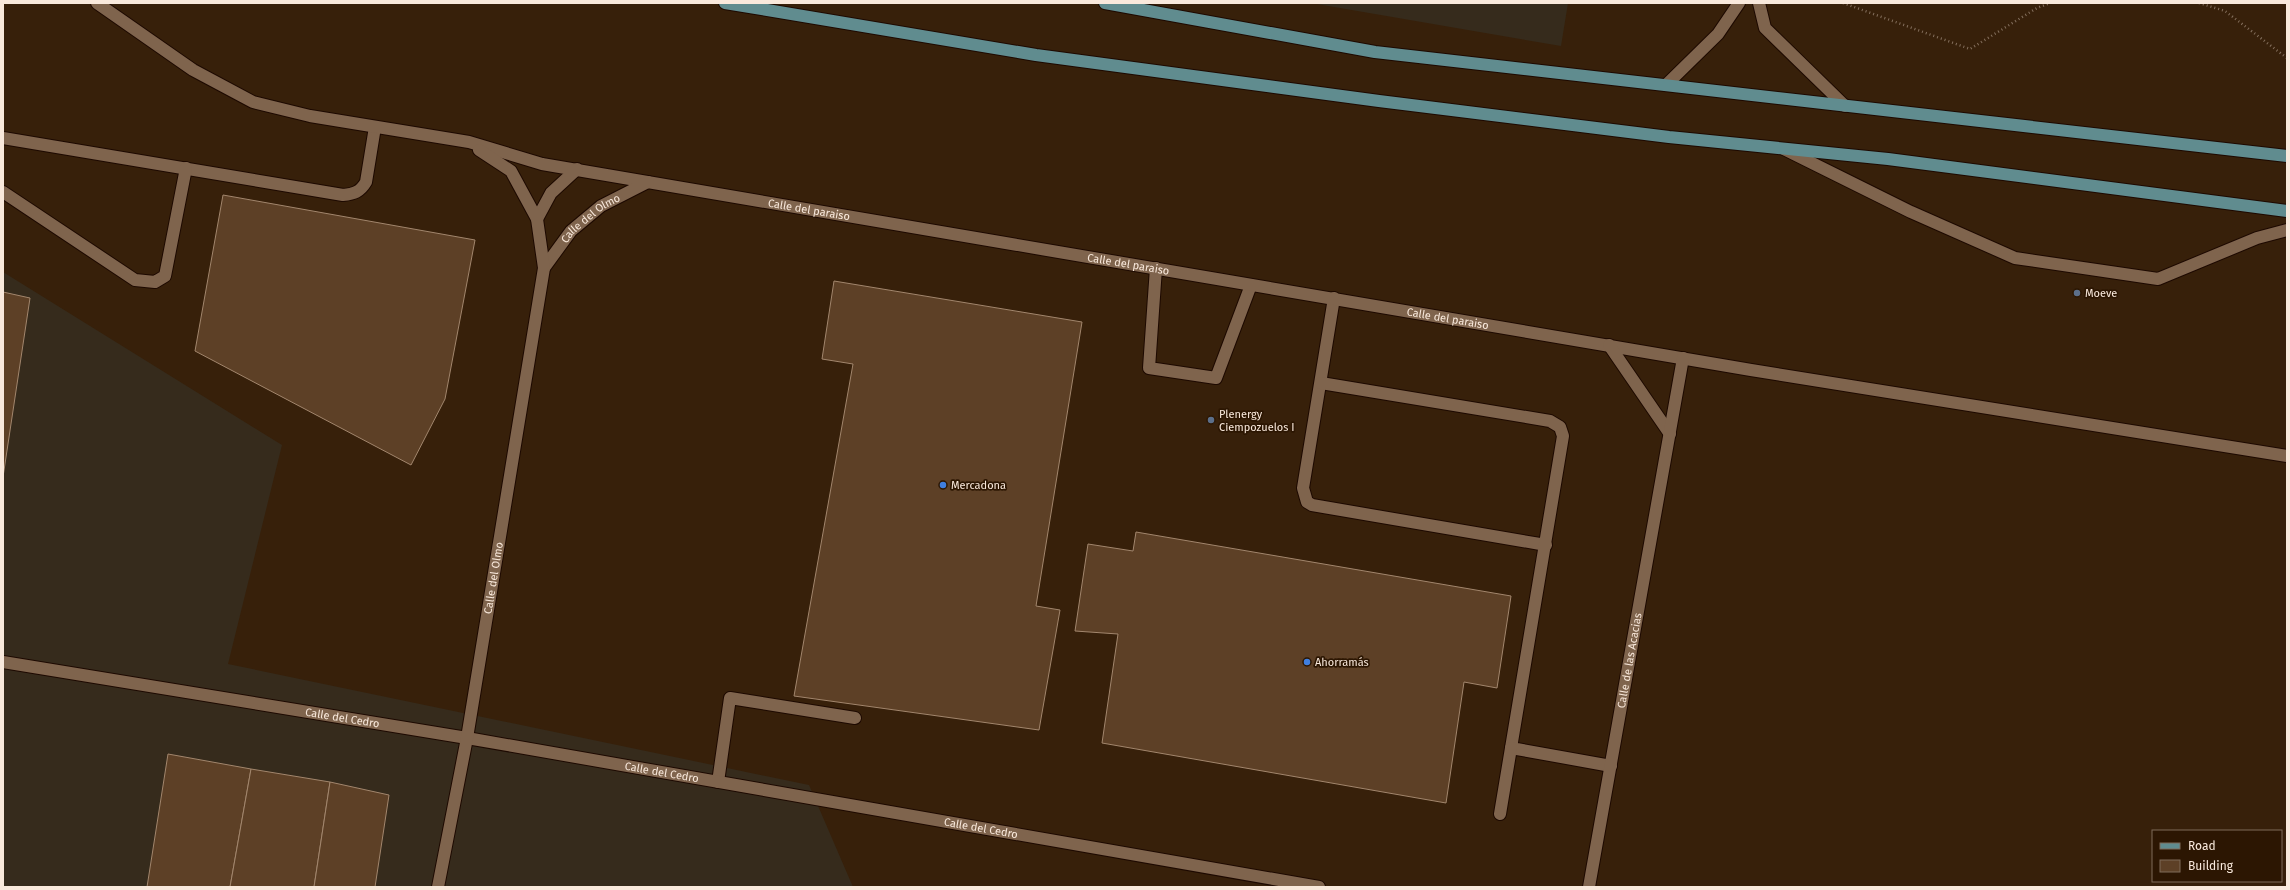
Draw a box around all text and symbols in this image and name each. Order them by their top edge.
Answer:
street label: Calle del Olmo [558,191,622,246]
street label: Calle del paraiso [767,197,851,223]
street label: Calle del paraiso [1086,251,1170,278]
place label: Moeve [2085,287,2117,300]
marker: Moeve [2072,288,2082,298]
street label: Calle del paraiso [1406,305,1490,332]
place label: Plenergy Ciempozuelos I [1219,408,1295,434]
marker: Plenergy Ciempozuelos I [1206,415,1216,425]
place label: Mercadona [951,479,1006,492]
marker: Mercadona [938,480,948,490]
street label: Calle del Olmo [481,541,506,615]
street label: Calle de las Acacias [1615,612,1645,709]
place label: Ahorramás [1315,656,1369,669]
marker: Ahorramás [1302,657,1312,667]
street label: Calle del Cedro [304,706,380,731]
street label: Calle del Cedro [624,760,700,785]
street label: Calle del Cedro [943,816,1019,841]
legend [2152,830,2282,882]
text: Road [2188,839,2216,853]
text: Building [2188,859,2234,873]

